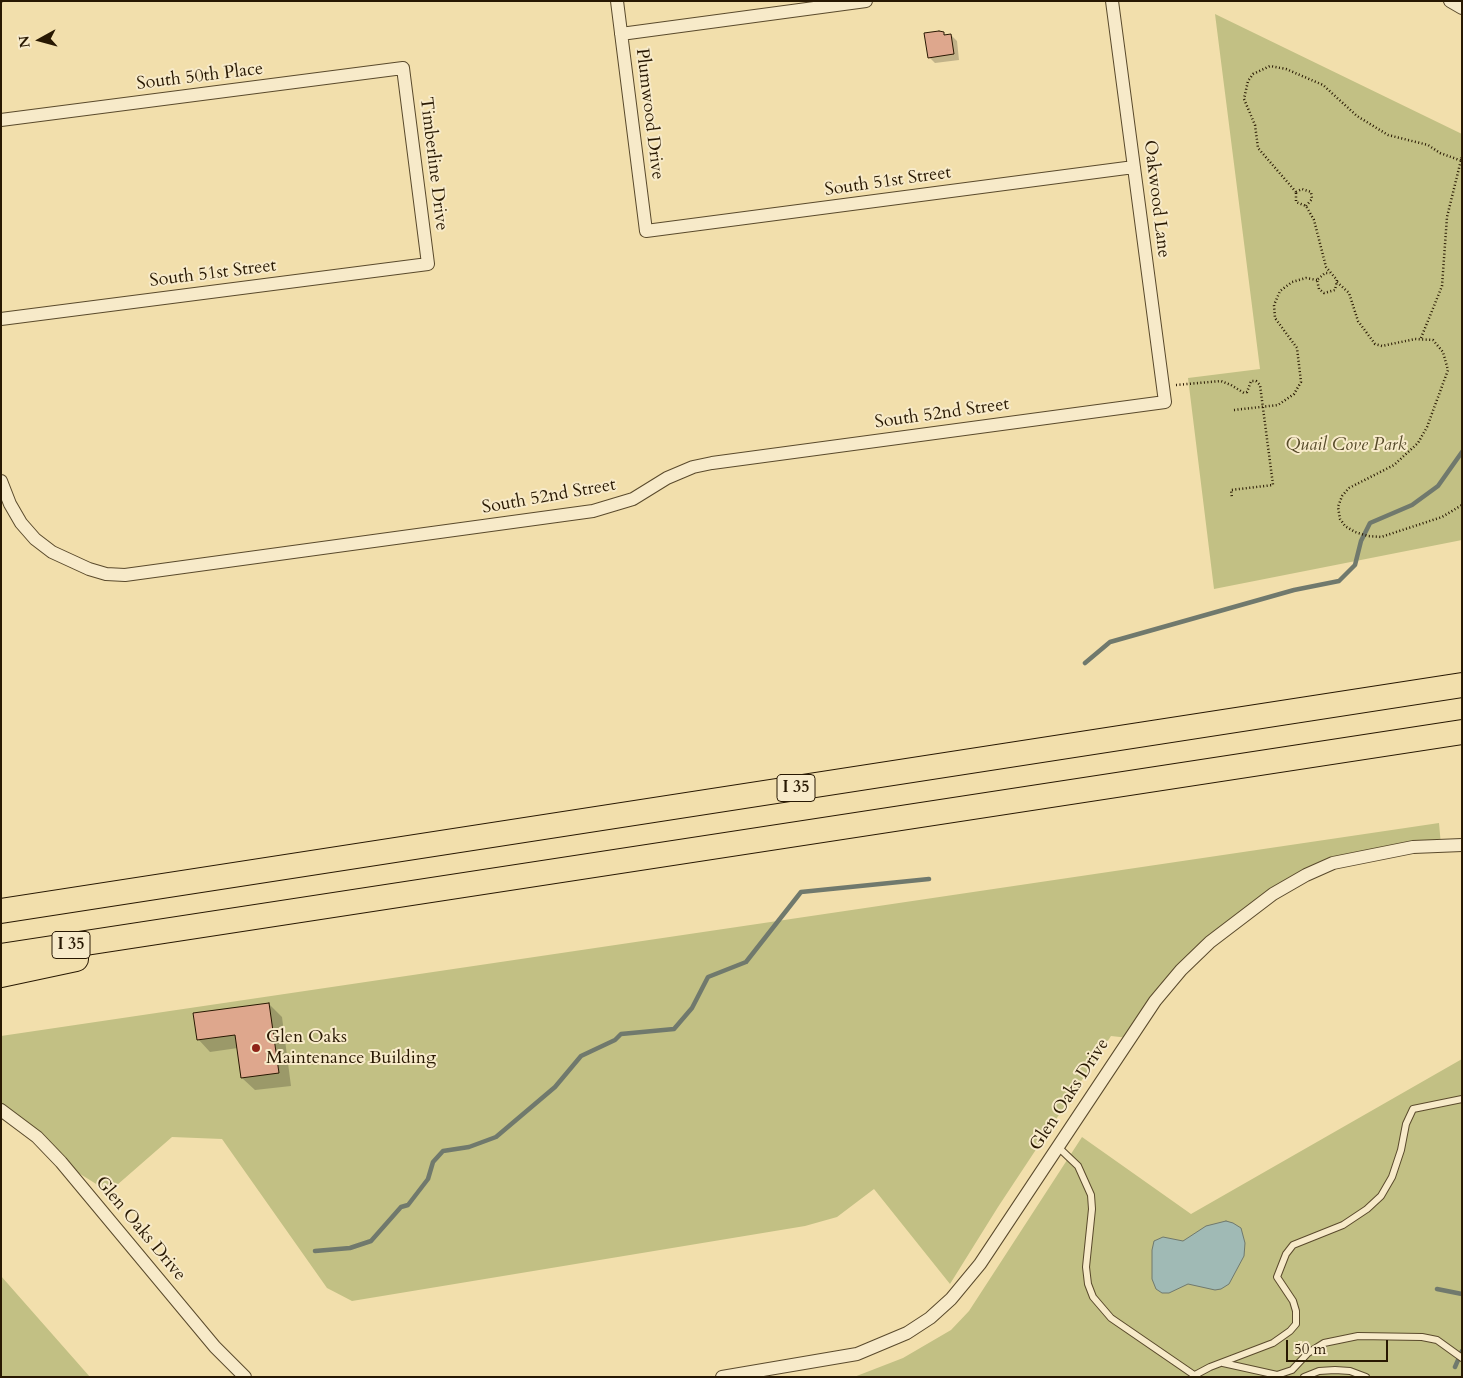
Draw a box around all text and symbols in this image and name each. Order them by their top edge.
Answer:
north arrow [15,15,65,65]
text: N [14,35,35,49]
street label: Plumwood Drive [630,47,668,181]
street label: South 50th Place [136,59,264,95]
street label: Timberline Drive [414,96,452,232]
street label: Oakwood Lane [1138,139,1174,259]
street label: South 51st Street [823,162,953,202]
street label: South 51st Street [149,256,277,292]
street label: South 52nd Street [873,394,1011,434]
park label: Quail Cove Park [1286,435,1406,457]
street label: South 52nd Street [480,475,618,519]
road number: I 35 [777,774,815,801]
road number: I 35 [52,932,90,958]
place label: Glen Oaks Maintenance Building [266,1027,436,1070]
street label: Glen Oaks Drive [1026,1035,1114,1155]
marker: Glen Oaks Maintenance Building [250,1042,262,1054]
street label: Glen Oaks Drive [90,1172,190,1286]
scale bar [1288,1330,1390,1362]
text: 50 m [1294,1339,1326,1359]

